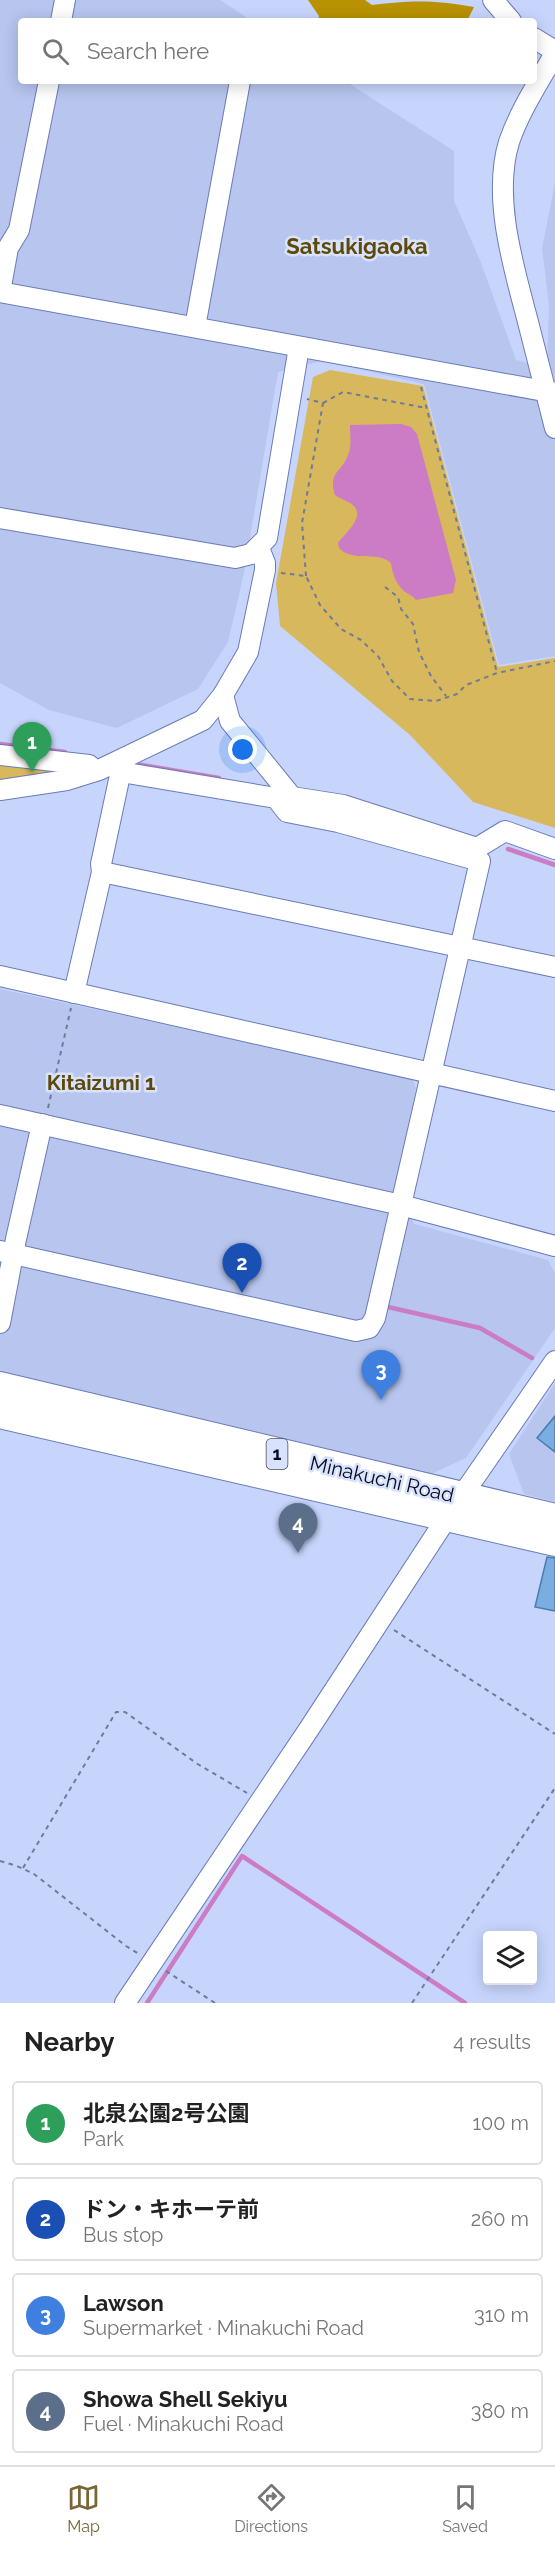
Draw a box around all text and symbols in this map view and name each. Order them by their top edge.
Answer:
search box [18,18,537,84]
icon: search [39,35,72,68]
text: Search here [87,38,209,64]
district label: Satsukigaoka [286,233,428,259]
pin: 1 [12,722,51,772]
your location [228,735,257,764]
district label: Kitaizumi 1 [47,1070,155,1095]
pin: 2 [222,1244,262,1293]
pin: 3 [362,1350,400,1400]
road number: 1 [266,1439,288,1469]
street label: Minakuchi Road [308,1451,456,1507]
pin: 4 [278,1504,318,1553]
map controls [483,1931,537,1985]
button: layers [483,1931,537,1985]
text: Nearby [24,2027,114,2057]
text: 4 results [453,2030,531,2054]
text: 北泉公園2号公園 [83,2100,249,2126]
text: 1 [41,2111,50,2135]
text: 100 m [472,2111,529,2135]
text: Park [83,2127,124,2151]
text: ドン・キホーテ前 [83,2196,259,2222]
text: 2 [40,2207,51,2231]
text: 260 m [471,2207,529,2231]
text: Bus stop [83,2223,163,2247]
text: Lawson [83,2290,164,2316]
text: 3 [40,2303,51,2327]
text: 310 m [474,2303,529,2327]
text: Supermarket · Minakuchi Road [83,2316,364,2340]
text: Showa Shell Sekiyu [83,2386,288,2412]
text: 4 [40,2399,51,2423]
text: 380 m [471,2399,529,2423]
text: Fuel · Minakuchi Road [83,2412,284,2436]
tab: Map [67,2481,100,2536]
tab: Directions [234,2481,308,2536]
tab: Saved [442,2481,488,2536]

